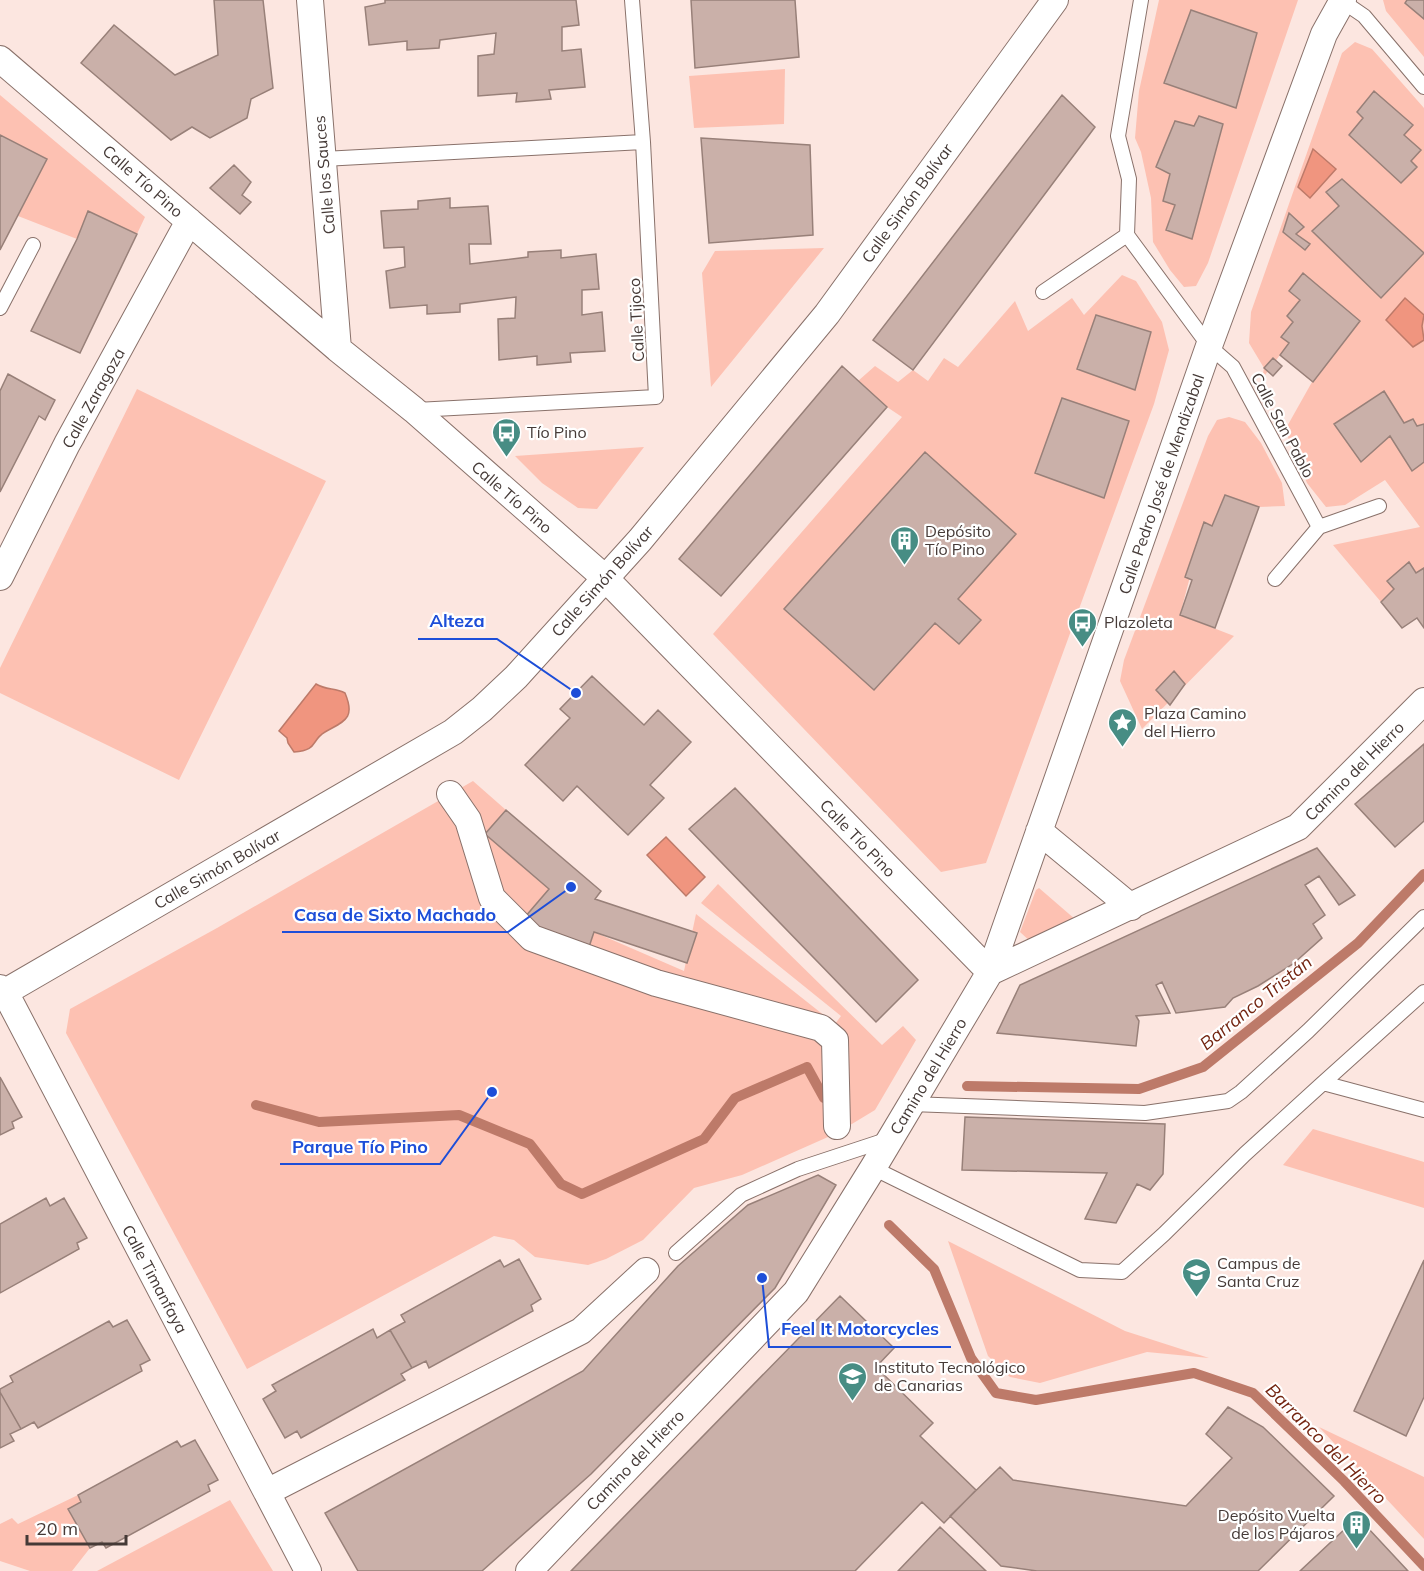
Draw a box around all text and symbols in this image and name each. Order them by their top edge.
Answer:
street label: Calle los Sauces [309,115,339,235]
street label: Calle Simón Bolívar [857,139,957,267]
street label: Calle Tío Pino [99,141,187,221]
street label: Calle Tijoco [624,277,648,363]
street label: Calle Zaragoza [57,344,129,452]
street label: Calle San Pablo [1247,369,1319,481]
street label: Calle Pedro José de Mendizabal [1114,371,1208,597]
bus stop icon: Tío Pino [490,416,522,458]
place label: Tío Pino [527,422,587,442]
street label: Calle Tío Pino [468,457,556,537]
street label: Calle Simón Bolívar [547,521,657,641]
place label: Depósito Tío Pino [925,521,991,559]
building icon: Depósito Tío Pino [888,524,920,566]
callout: Alteza [418,603,497,639]
bus stop icon: Plazoleta [1067,606,1099,648]
text: Alteza [429,609,485,632]
place label: Plazoleta [1104,612,1173,632]
place label: Plaza Camino del Hierro [1144,703,1246,741]
place icon: Plaza Camino del Hierro [1107,706,1139,748]
street label: Camino del Hierro [1300,717,1408,825]
street label: Calle Tío Pino [816,795,900,881]
street label: Calle Simón Bolívar [150,825,284,913]
callout: Casa de Sixto Machado [282,896,508,932]
text: Casa de Sixto Machado [294,903,496,926]
water label: Barranco Tristán [1195,950,1316,1055]
street label: Camino del Hierro [885,1014,971,1138]
callout: Parque Tío Pino [280,1128,440,1164]
text: Parque Tío Pino [292,1135,428,1158]
street label: Calle Timanfaya [118,1221,192,1337]
place label: Campus de Santa Cruz [1217,1253,1301,1291]
school or university icon: Campus de Santa Cruz [1180,1256,1212,1298]
callout: Feel It Motorcycles [769,1311,951,1347]
text: Feel It Motorcycles [781,1317,939,1340]
place label: Instituto Tecnológico de Canarias [874,1357,1025,1395]
school or university icon: Instituto Tecnológico de Canarias [837,1360,869,1402]
water label: Barranco del Hierro [1261,1378,1392,1509]
street label: Camino del Hierro [582,1405,688,1515]
place label: Depósito Vuelta de los Pájaros [1218,1505,1335,1543]
scale bar [27,1508,126,1546]
building icon: Depósito Vuelta de los Pájaros [1340,1508,1372,1550]
text: 20 m [36,1517,78,1540]

